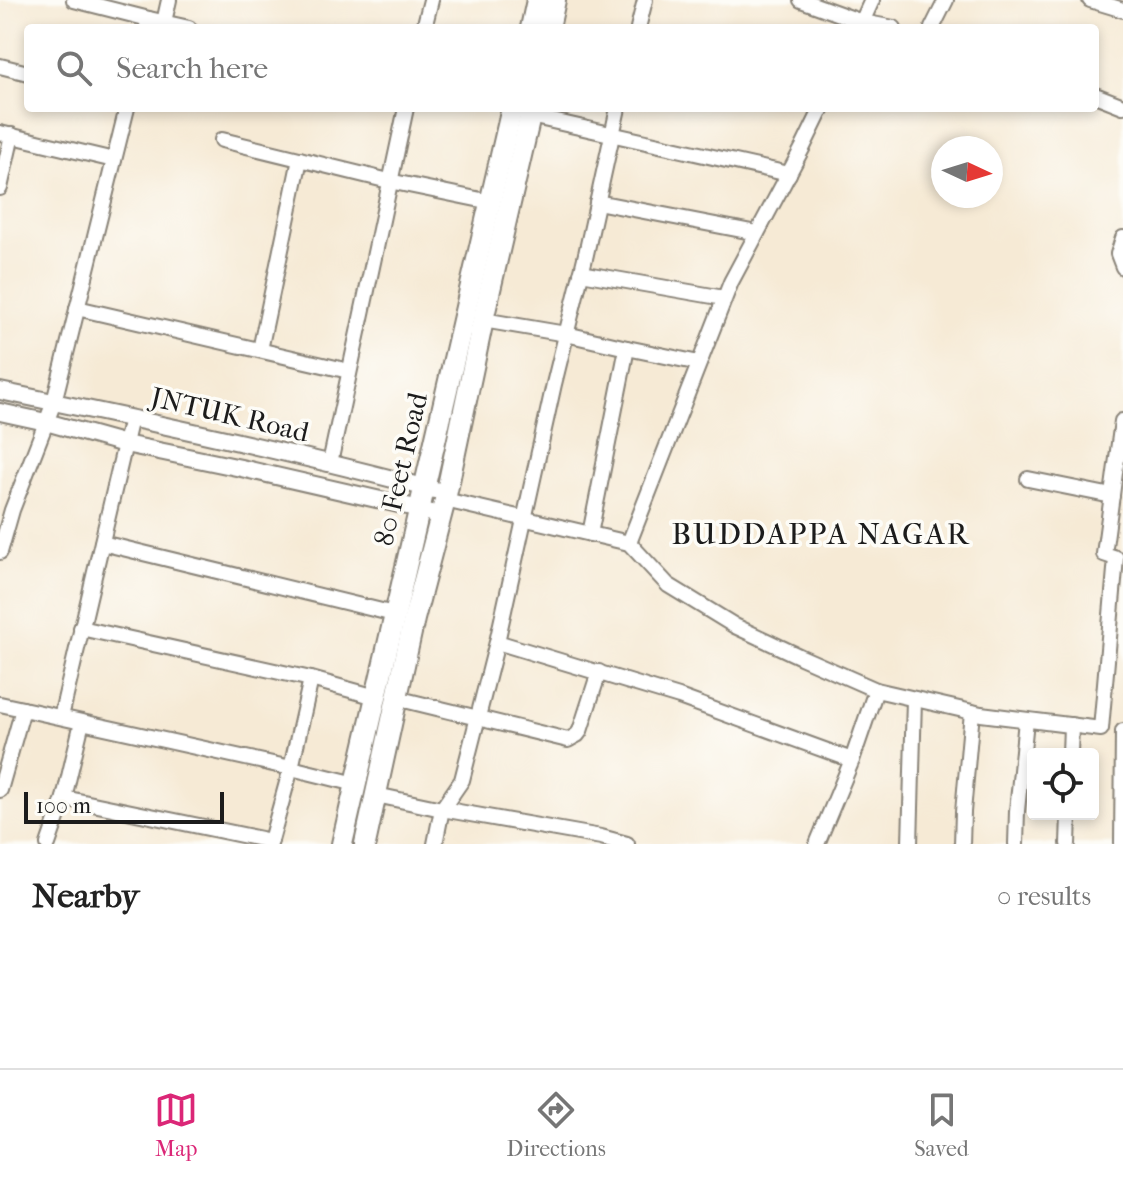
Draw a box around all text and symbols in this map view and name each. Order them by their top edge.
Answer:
search box [24,24,1099,112]
icon: search [52,46,96,90]
text: Search here [116,51,268,86]
north arrow [931,136,1003,208]
street label: JNTUK Road [146,380,313,449]
street label: 80 Feet Road [367,388,434,549]
district label: BUDDAPPA NAGAR [671,517,971,552]
map controls [1027,748,1099,820]
button: locate [1027,748,1099,820]
scale bar [24,788,224,824]
text: 100 m [36,793,91,819]
text: Nearby [32,876,139,916]
text: 0 results [997,881,1091,912]
tab: Map [154,1088,198,1162]
tab: Directions [507,1088,606,1162]
tab: Saved [914,1088,969,1162]

